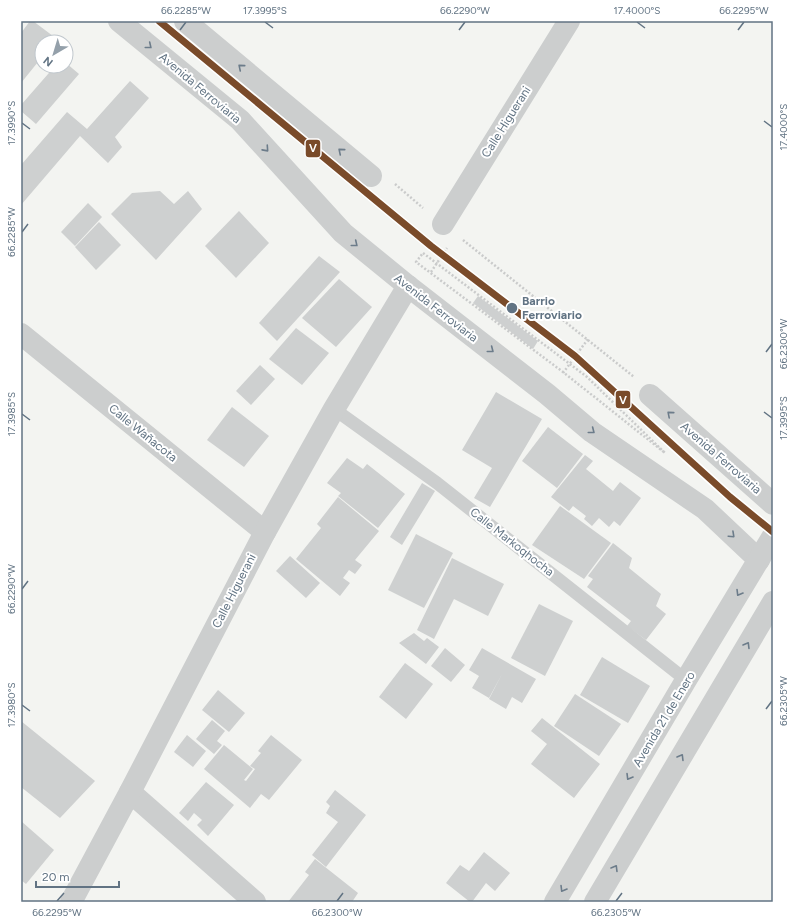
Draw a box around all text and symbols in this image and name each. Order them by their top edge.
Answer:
text: 66.2285°W [161,4,211,17]
text: 17.3995°S [243,4,287,17]
text: 66.2290°W [440,4,490,17]
text: 17.4000°S [614,4,660,17]
text: 66.2295°W [719,4,769,17]
north arrow [34,34,74,74]
one-way arrow [145,41,152,48]
street label: Avenida Ferroviaria [156,50,244,126]
text: N [41,54,56,69]
one-way arrow [238,65,245,72]
street label: Calle Higuerani [479,84,533,160]
text: 17.3990°S [5,101,18,145]
text: 17.4000°S [777,104,790,150]
line badge: V [305,139,321,158]
text: V [309,142,317,155]
one-way arrow [262,144,269,152]
one-way arrow [338,148,345,155]
text: 66.2285°W [5,207,18,257]
one-way arrow [351,239,358,246]
street label: Avenida Ferroviaria [391,271,481,345]
place label: Barrio Ferroviario [522,294,582,322]
marker: Barrio Ferroviario [505,301,519,315]
text: 66.2300°W [777,318,790,369]
one-way arrow [486,345,493,352]
line badge: V [615,390,631,409]
text: 17.3985°S [5,392,18,436]
text: V [619,394,627,407]
text: 17.3995°S [777,396,790,440]
street label: Calle Wañacota [106,401,180,465]
one-way arrow [668,411,675,418]
street label: Avenida Ferroviaria [678,419,764,497]
one-way arrow [588,427,595,434]
street label: Calle Markoqhocha [467,505,557,579]
one-way arrow [727,530,735,537]
street label: Calle Higuerani [209,552,259,630]
text: 66.2290°W [5,564,18,614]
one-way arrow [736,589,744,596]
one-way arrow [743,642,750,649]
street label: Avenida 21 de Enero [630,669,698,769]
text: 66.2305°W [777,676,790,726]
text: 17.3980°S [5,682,18,728]
one-way arrow [677,754,684,761]
one-way arrow [627,773,634,780]
scale bar [36,863,119,889]
one-way arrow [610,865,617,872]
text: 20 m [42,870,70,884]
one-way arrow [561,885,568,892]
text: 66.2295°W [32,906,82,919]
text: 66.2300°W [312,906,363,919]
text: 66.2305°W [591,906,641,919]

